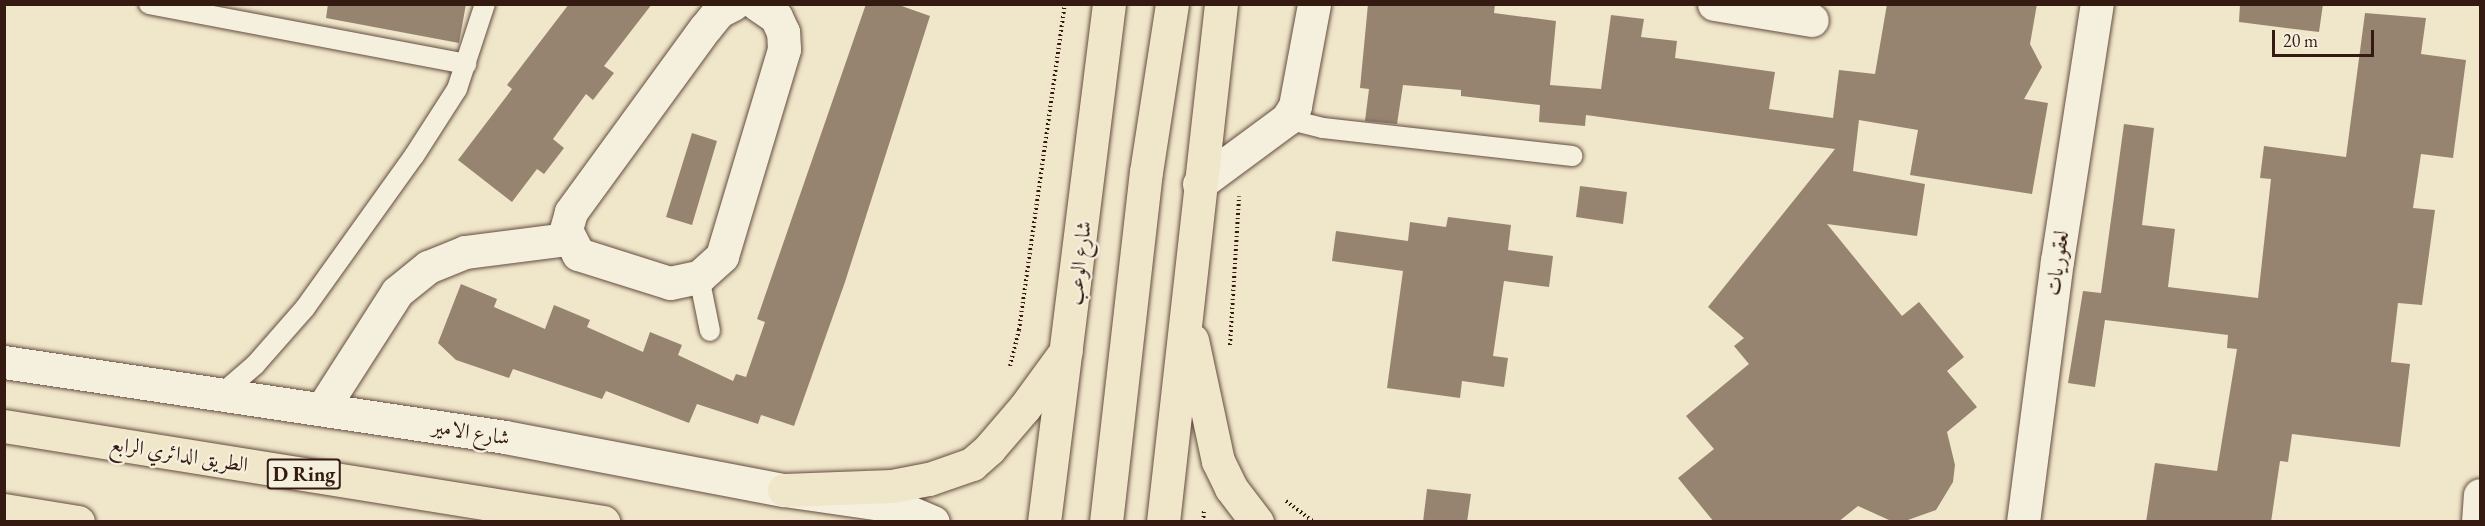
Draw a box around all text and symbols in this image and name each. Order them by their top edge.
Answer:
scale bar [2275,18,2377,56]
text: 20 m [2283,29,2318,52]
street label: شارع الوعب [1061,219,1097,307]
street label: لعقوريات [2040,229,2074,297]
street label: شارع الامير [430,413,512,451]
street label: الطريق الدائري الرابع [108,431,250,477]
road number: D Ring [266,457,342,491]

